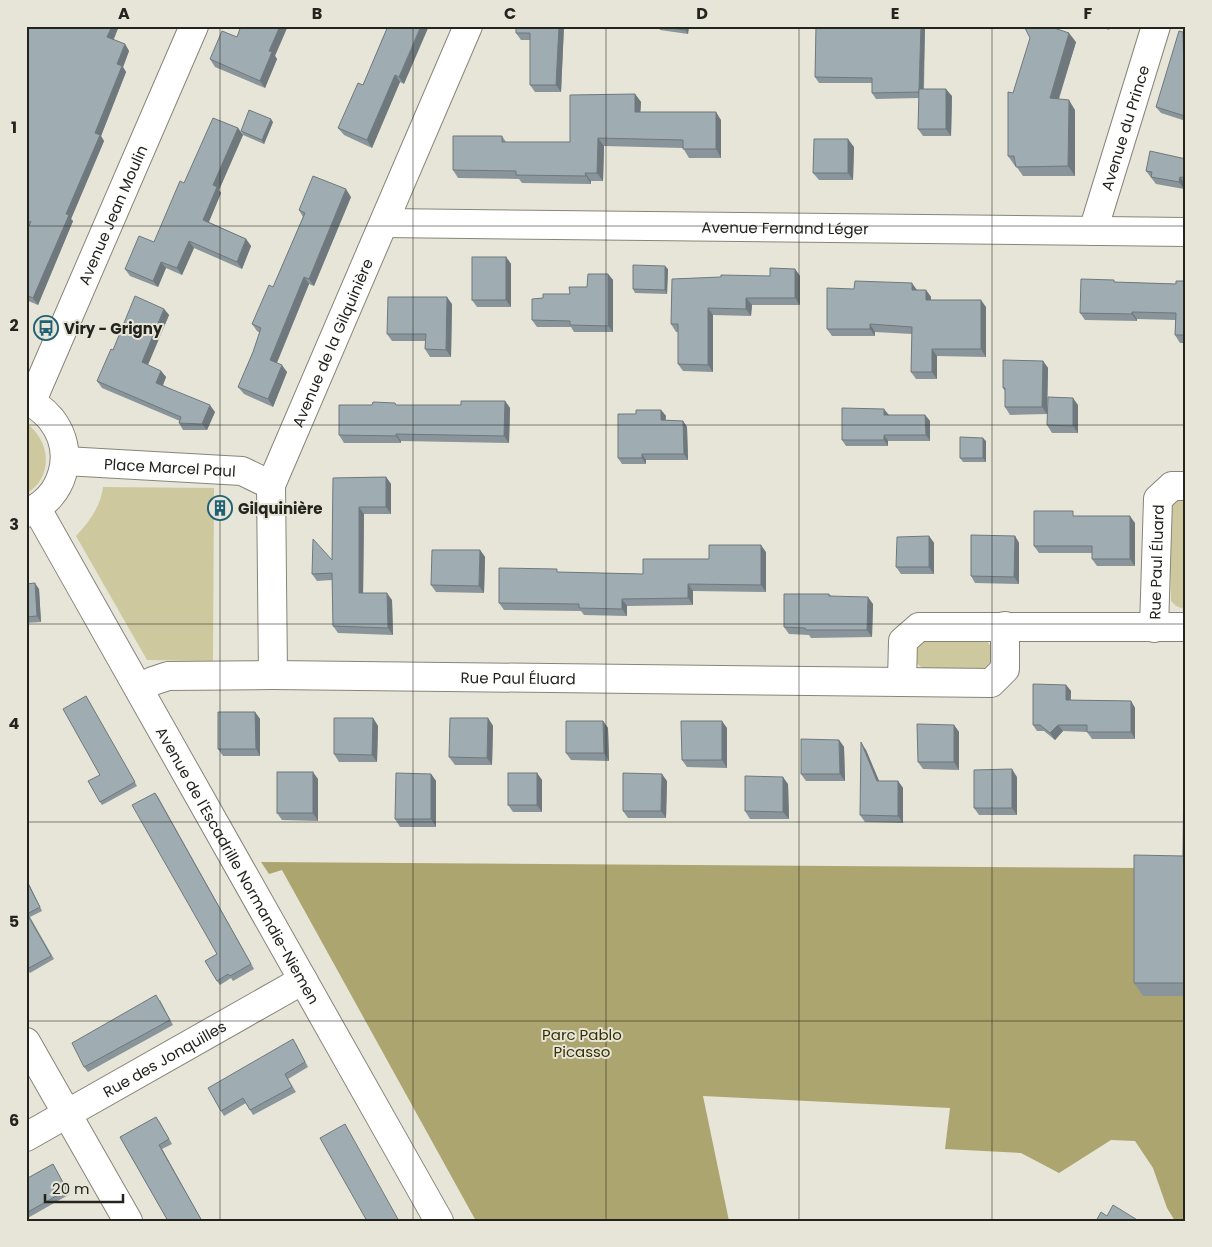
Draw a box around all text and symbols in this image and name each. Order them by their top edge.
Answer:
text: A [118,2,130,25]
text: B [312,2,322,25]
text: C [504,2,516,25]
text: D [696,2,708,25]
text: E [891,2,899,25]
text: F [1084,2,1093,25]
street label: Avenue du Prince [1096,62,1154,193]
text: 1 [11,116,17,139]
street label: Avenue Jean Moulin [73,142,152,288]
street label: Avenue Fernand Léger [701,216,869,239]
street label: Avenue de la Gilquinière [287,255,378,430]
text: 2 [9,314,19,337]
bus stop icon: Viry - Grigny [33,315,59,341]
place label: Viry - Grigny [64,318,163,339]
street label: Place Marcel Paul [103,453,236,481]
building icon: Gilquinière [207,495,233,521]
place label: Gilquinière [238,498,322,519]
street label: Rue Paul Éluard [1144,504,1168,620]
text: 3 [9,513,19,536]
street label: Rue Paul Éluard [460,667,576,689]
text: 4 [9,712,20,735]
street label: Avenue de l'Escadrille Normandie-Niemen [151,723,325,1008]
text: 5 [9,910,19,933]
street label: Rue des Jonquilles [99,1015,230,1102]
park label: Parc Pablo Picasso [542,1024,622,1062]
text: 6 [9,1109,19,1132]
scale bar [45,1172,122,1204]
text: 20 m [52,1178,90,1199]

